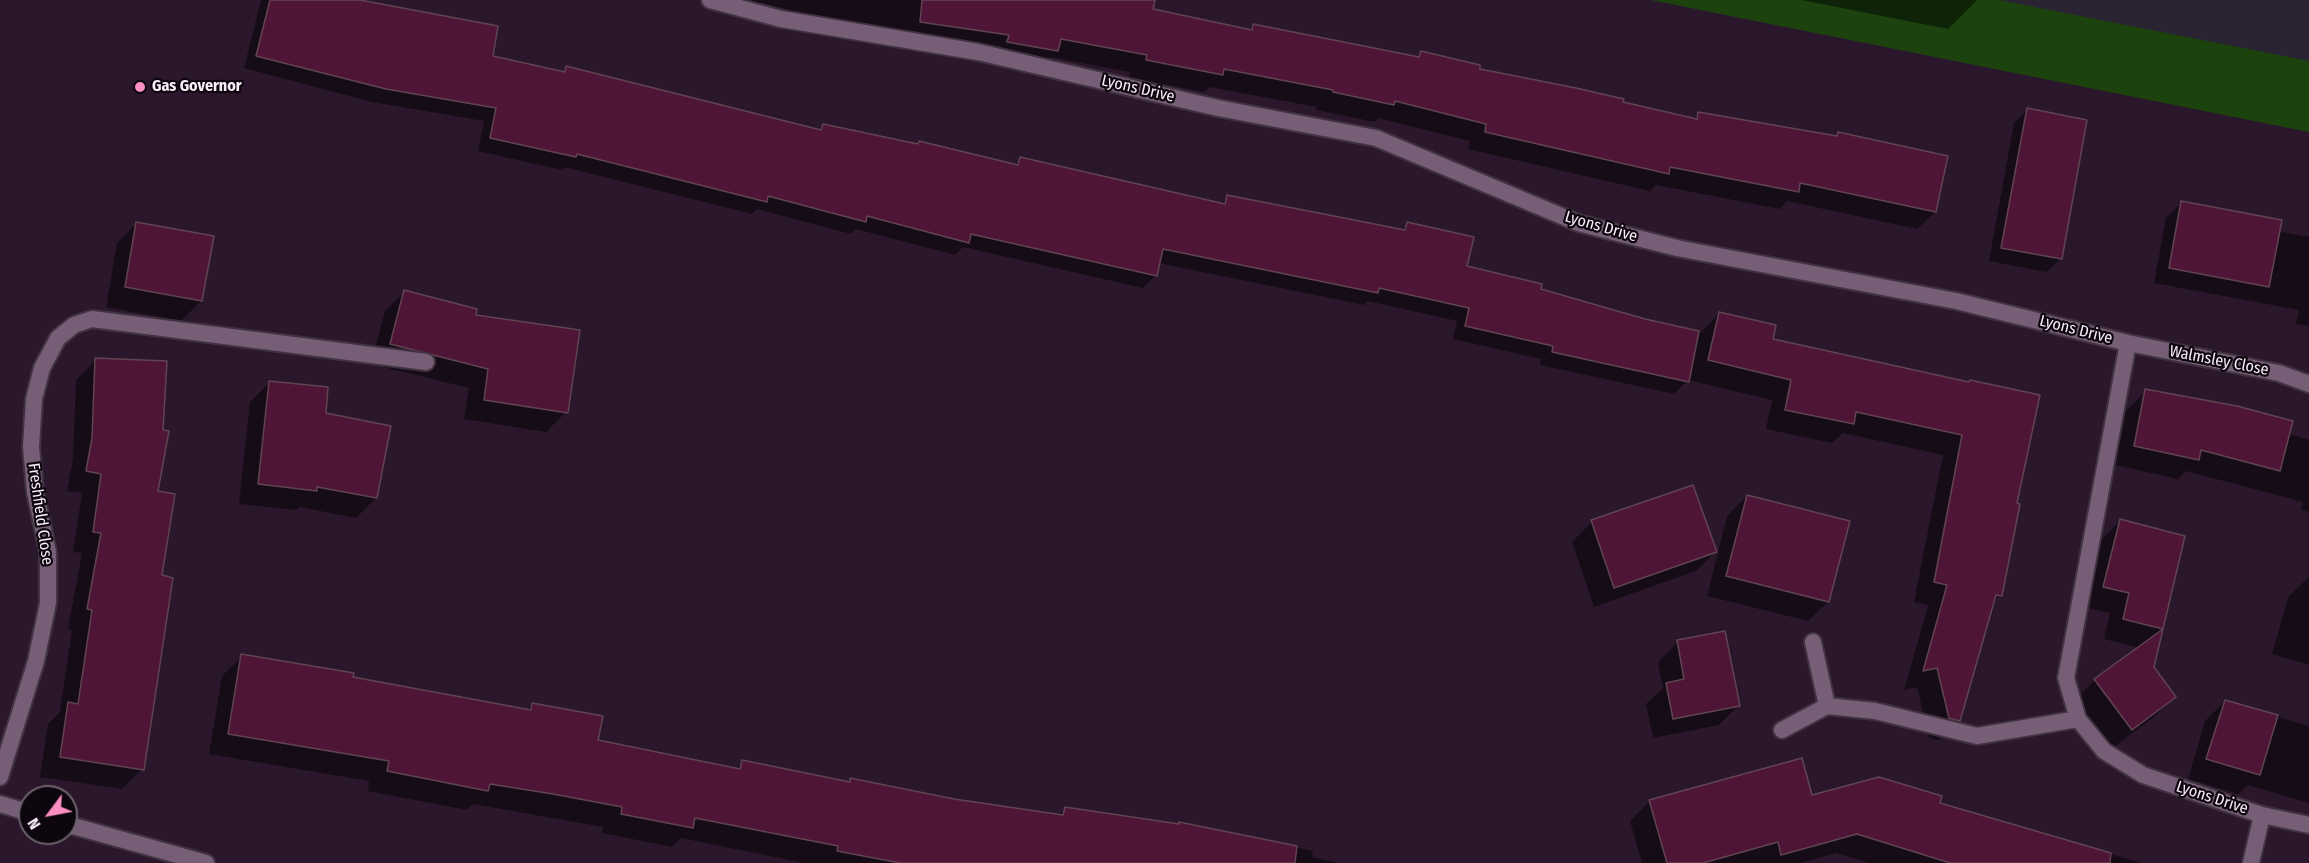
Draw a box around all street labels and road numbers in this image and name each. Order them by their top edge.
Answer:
street label: Lyons Drive [1100,71,1176,107]
street label: Lyons Drive [1563,208,1639,246]
street label: Lyons Drive [2038,312,2114,348]
street label: Walmsley Close [2168,342,2270,380]
street label: Freshfield Close [23,462,57,566]
street label: Lyons Drive [2174,777,2250,819]

